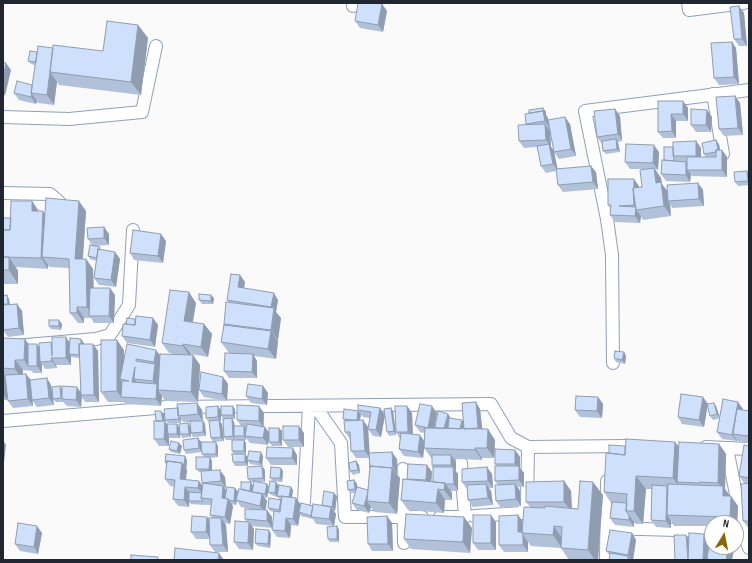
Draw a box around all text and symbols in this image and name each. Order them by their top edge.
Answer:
north arrow [704,515,744,555]
text: N [722,517,730,531]

